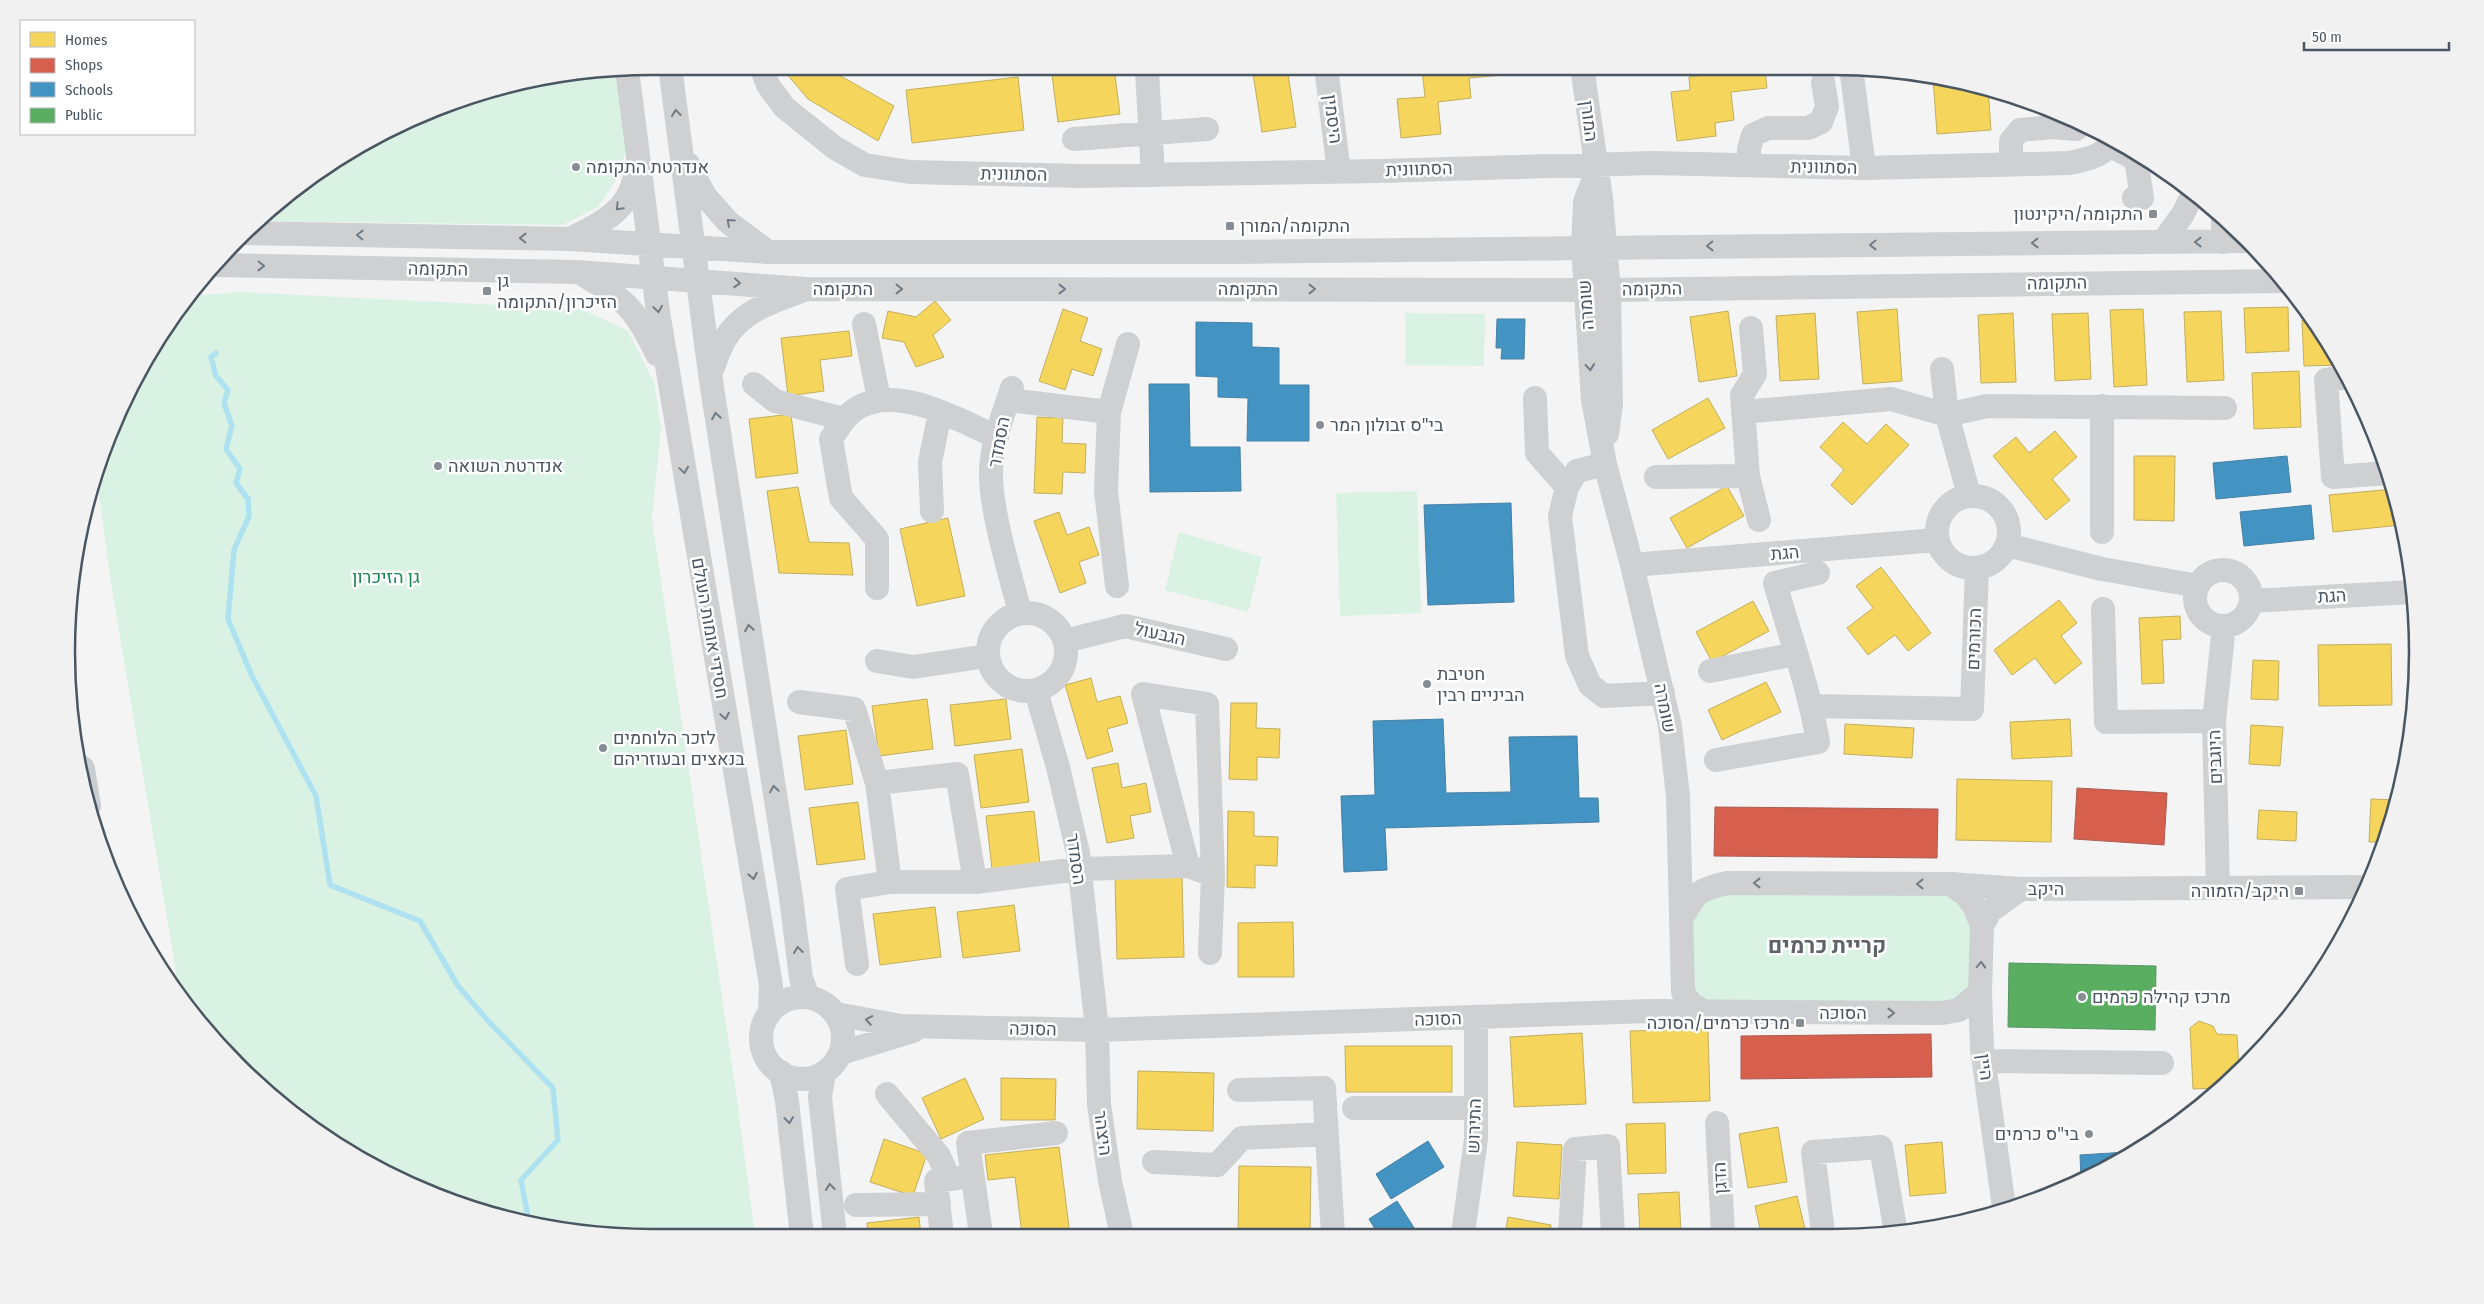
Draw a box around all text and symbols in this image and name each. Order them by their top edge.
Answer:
legend [20,20,195,135]
scale bar [2304,20,2449,52]
text: 50 m [2312,28,2342,46]
text: Homes [65,31,107,49]
text: Shops [65,56,103,74]
text: Schools [65,81,113,99]
street label: היסמין [1319,93,1347,145]
street label: המורן [1576,99,1602,143]
text: Public [65,106,103,124]
one-way arrow [671,108,682,116]
street label: הסתוונית [1790,155,1858,179]
place label: אנדרטת התקומה [586,156,709,178]
street label: הסתוונית [1385,157,1453,181]
marker: אנדרטת התקומה [570,161,582,173]
street label: הסתוונית [980,162,1048,186]
one-way arrow [616,201,625,210]
place label: התקומה/היקינטון [2014,203,2143,225]
marker: התקומה/היקינטון [2147,208,2159,220]
place label: התקומה/המורן [1240,215,1350,237]
one-way arrow [726,219,735,228]
marker: התקומה/המורן [1224,220,1236,232]
one-way arrow [356,230,364,240]
one-way arrow [518,233,526,243]
one-way arrow [2193,237,2201,247]
one-way arrow [2031,238,2038,248]
one-way arrow [1868,239,1876,250]
one-way arrow [1706,241,1714,252]
street label: התקומה [408,257,468,281]
one-way arrow [258,261,265,271]
place label: גן הזיכרון/התקומה [497,270,617,313]
street label: התקומה [2027,271,2087,295]
one-way arrow [733,277,741,288]
street label: התקומה [1622,277,1682,301]
street label: התקומה [813,278,873,300]
street label: התקומה [1218,278,1278,300]
street label: שומרה [1573,279,1599,331]
one-way arrow [896,284,904,294]
one-way arrow [1058,284,1066,294]
one-way arrow [1308,284,1316,294]
marker: גן הזיכרון/התקומה [481,285,493,297]
one-way arrow [652,305,662,314]
one-way arrow [1584,363,1595,371]
one-way arrow [711,412,722,420]
place label: בי"ס זבולון המר [1330,414,1444,436]
street label: הסמדר [983,415,1015,469]
marker: בי"ס זבולון המר [1314,419,1326,431]
place label: אנדרטת השואה [448,455,563,477]
marker: אנדרטת השואה [432,460,444,472]
one-way arrow [678,465,688,474]
street label: הגת [1770,541,1800,565]
street label: חסידי אומות העולם [687,556,733,700]
park label: גן הזיכרון [352,566,420,588]
street label: הגת [2317,584,2347,608]
street label: הכורמים [1962,607,1986,671]
street label: הגבעול [1132,617,1188,651]
one-way arrow [744,624,754,633]
place label: חטיבת הביניים רבין [1437,663,1524,706]
marker: חטיבת הביניים רבין [1421,678,1433,690]
street label: שומרה [1649,681,1681,735]
one-way arrow [720,712,730,721]
place label: לזכר הלוחמים בנאצים ובעוזריהם [613,727,745,770]
street label: היוגבים [2203,729,2227,785]
marker: לזכר הלוחמים בנאצים ובעוזריהם [597,742,609,754]
one-way arrow [769,785,779,793]
street label: הסמדר [1062,832,1090,886]
one-way arrow [747,872,757,881]
one-way arrow [1753,878,1760,888]
street label: היקב [2028,878,2064,900]
one-way arrow [1915,879,1923,889]
place label: היקב/הזמורה [2191,880,2289,902]
marker: היקב/הזמורה [2293,885,2305,897]
district label: קריית כרמים [1768,932,1886,959]
one-way arrow [793,945,803,954]
one-way arrow [1976,961,1986,968]
place label: מרכז קהילה כרמים [2092,986,2231,1008]
marker: מרכז קהילה כרמים [2076,991,2088,1003]
street label: הסוכה [1819,1002,1867,1024]
street label: הסוכה [1414,1007,1462,1031]
one-way arrow [1888,1008,1896,1018]
place label: מרכז כרמים/הסוכה [1647,1012,1790,1034]
one-way arrow [864,1016,873,1026]
marker: מרכז כרמים/הסוכה [1794,1017,1806,1029]
street label: הסוכה [1009,1018,1057,1040]
street label: היין [1972,1052,1998,1082]
street label: התירוש [1462,1098,1486,1154]
street label: היצהר [1089,1109,1117,1157]
one-way arrow [783,1117,794,1125]
place label: בי"ס כרמים [1995,1123,2080,1145]
marker: בי"ס כרמים [2083,1128,2095,1140]
street label: הדגן [1708,1161,1732,1195]
one-way arrow [825,1183,836,1191]

